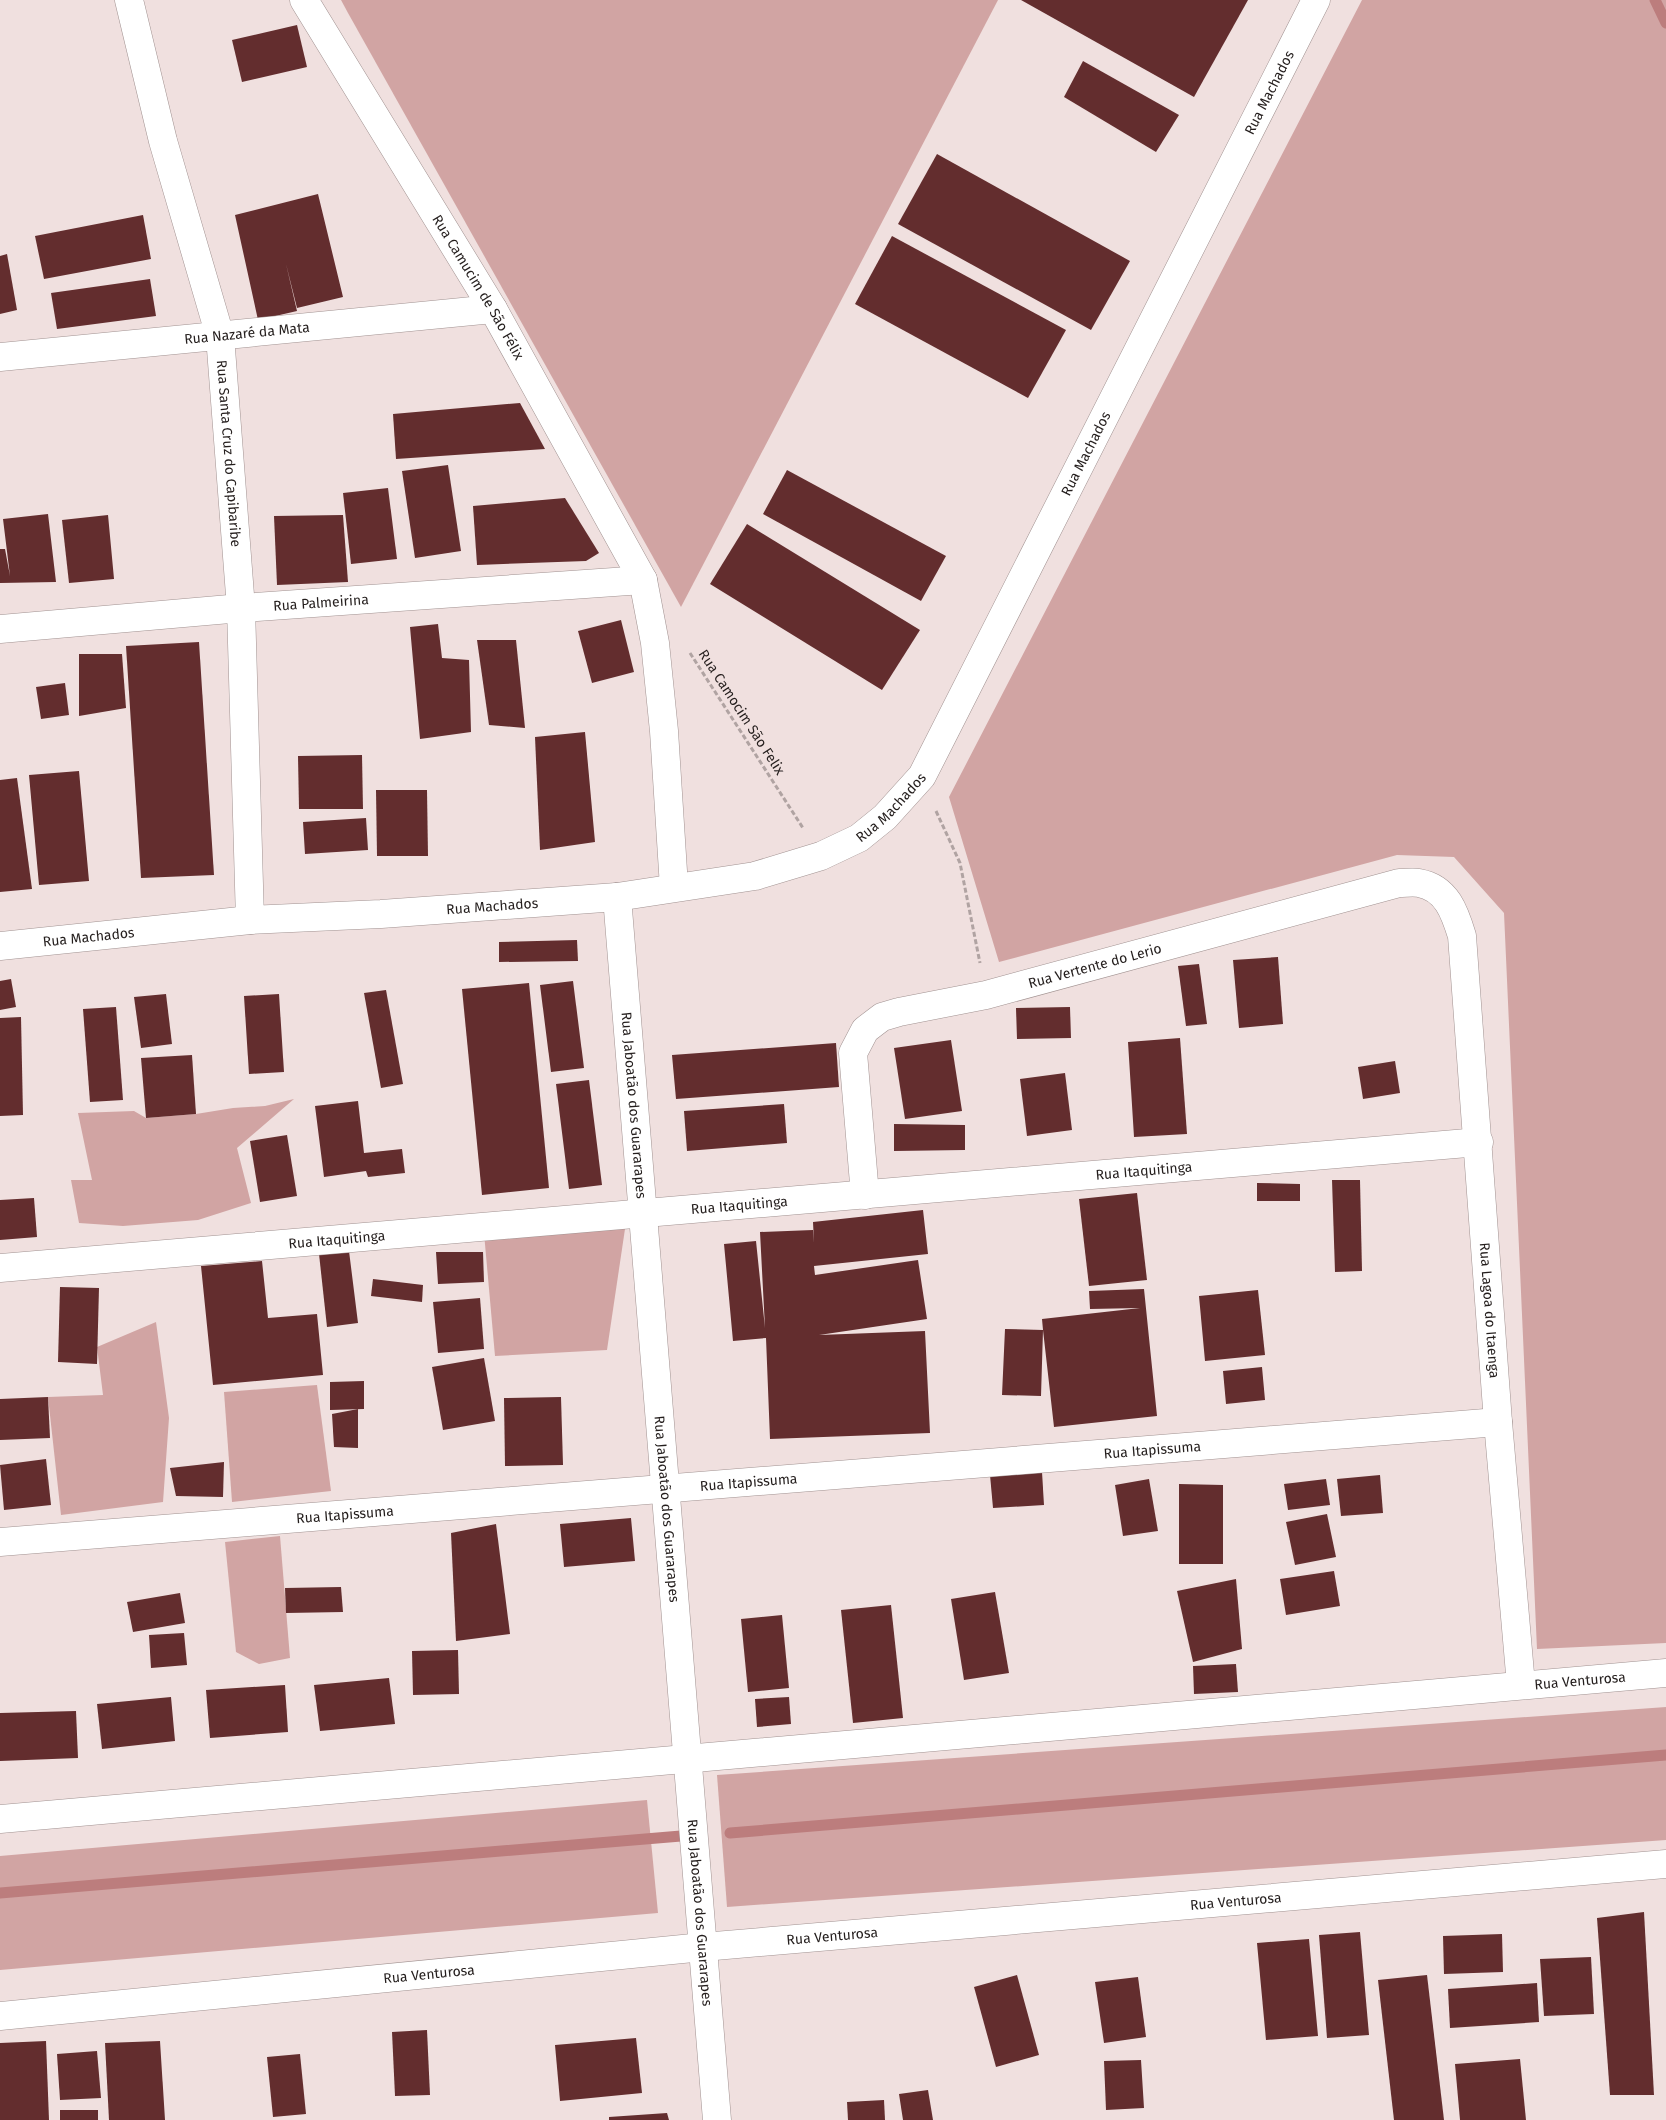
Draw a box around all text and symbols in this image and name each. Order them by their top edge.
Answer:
street label: Rua Machados [1241,47,1298,138]
street label: Rua Camucim de São Félix [428,212,528,363]
street label: Rua Nazaré da Mata [183,319,310,348]
street label: Rua Santa Cruz do Capibaribe [213,359,244,548]
street label: Rua Machados [1058,408,1115,499]
street label: Rua Palmeirina [273,591,369,615]
street label: Rua Camocim São Felix [695,647,789,778]
street label: Rua Machados [853,769,930,846]
street label: Rua Machados [446,895,539,918]
street label: Rua Machados [42,924,136,951]
street label: Rua Vertente do Lerio [1026,940,1164,992]
street label: Rua Jaboatão dos Guararapes [617,1011,650,1200]
street label: Rua Itaquitinga [1095,1158,1193,1184]
street label: Rua Itaquitinga [690,1193,788,1218]
street label: Rua Itaquitinga [288,1227,386,1252]
street label: Rua Lagoa do Itaenga [1476,1242,1503,1379]
street label: Rua Jaboatão dos Guararapes [650,1415,683,1604]
street label: Rua Itapissuma [1103,1438,1202,1463]
street label: Rua Itapissuma [699,1470,798,1495]
street label: Rua Itapissuma [296,1502,394,1527]
street label: Rua Venturosa [1534,1669,1626,1694]
street label: Rua Jaboatão dos Guararapes [683,1819,716,2007]
street label: Rua Venturosa [1189,1889,1282,1914]
street label: Rua Venturosa [786,1924,879,1949]
street label: Rua Venturosa [383,1961,475,1987]

